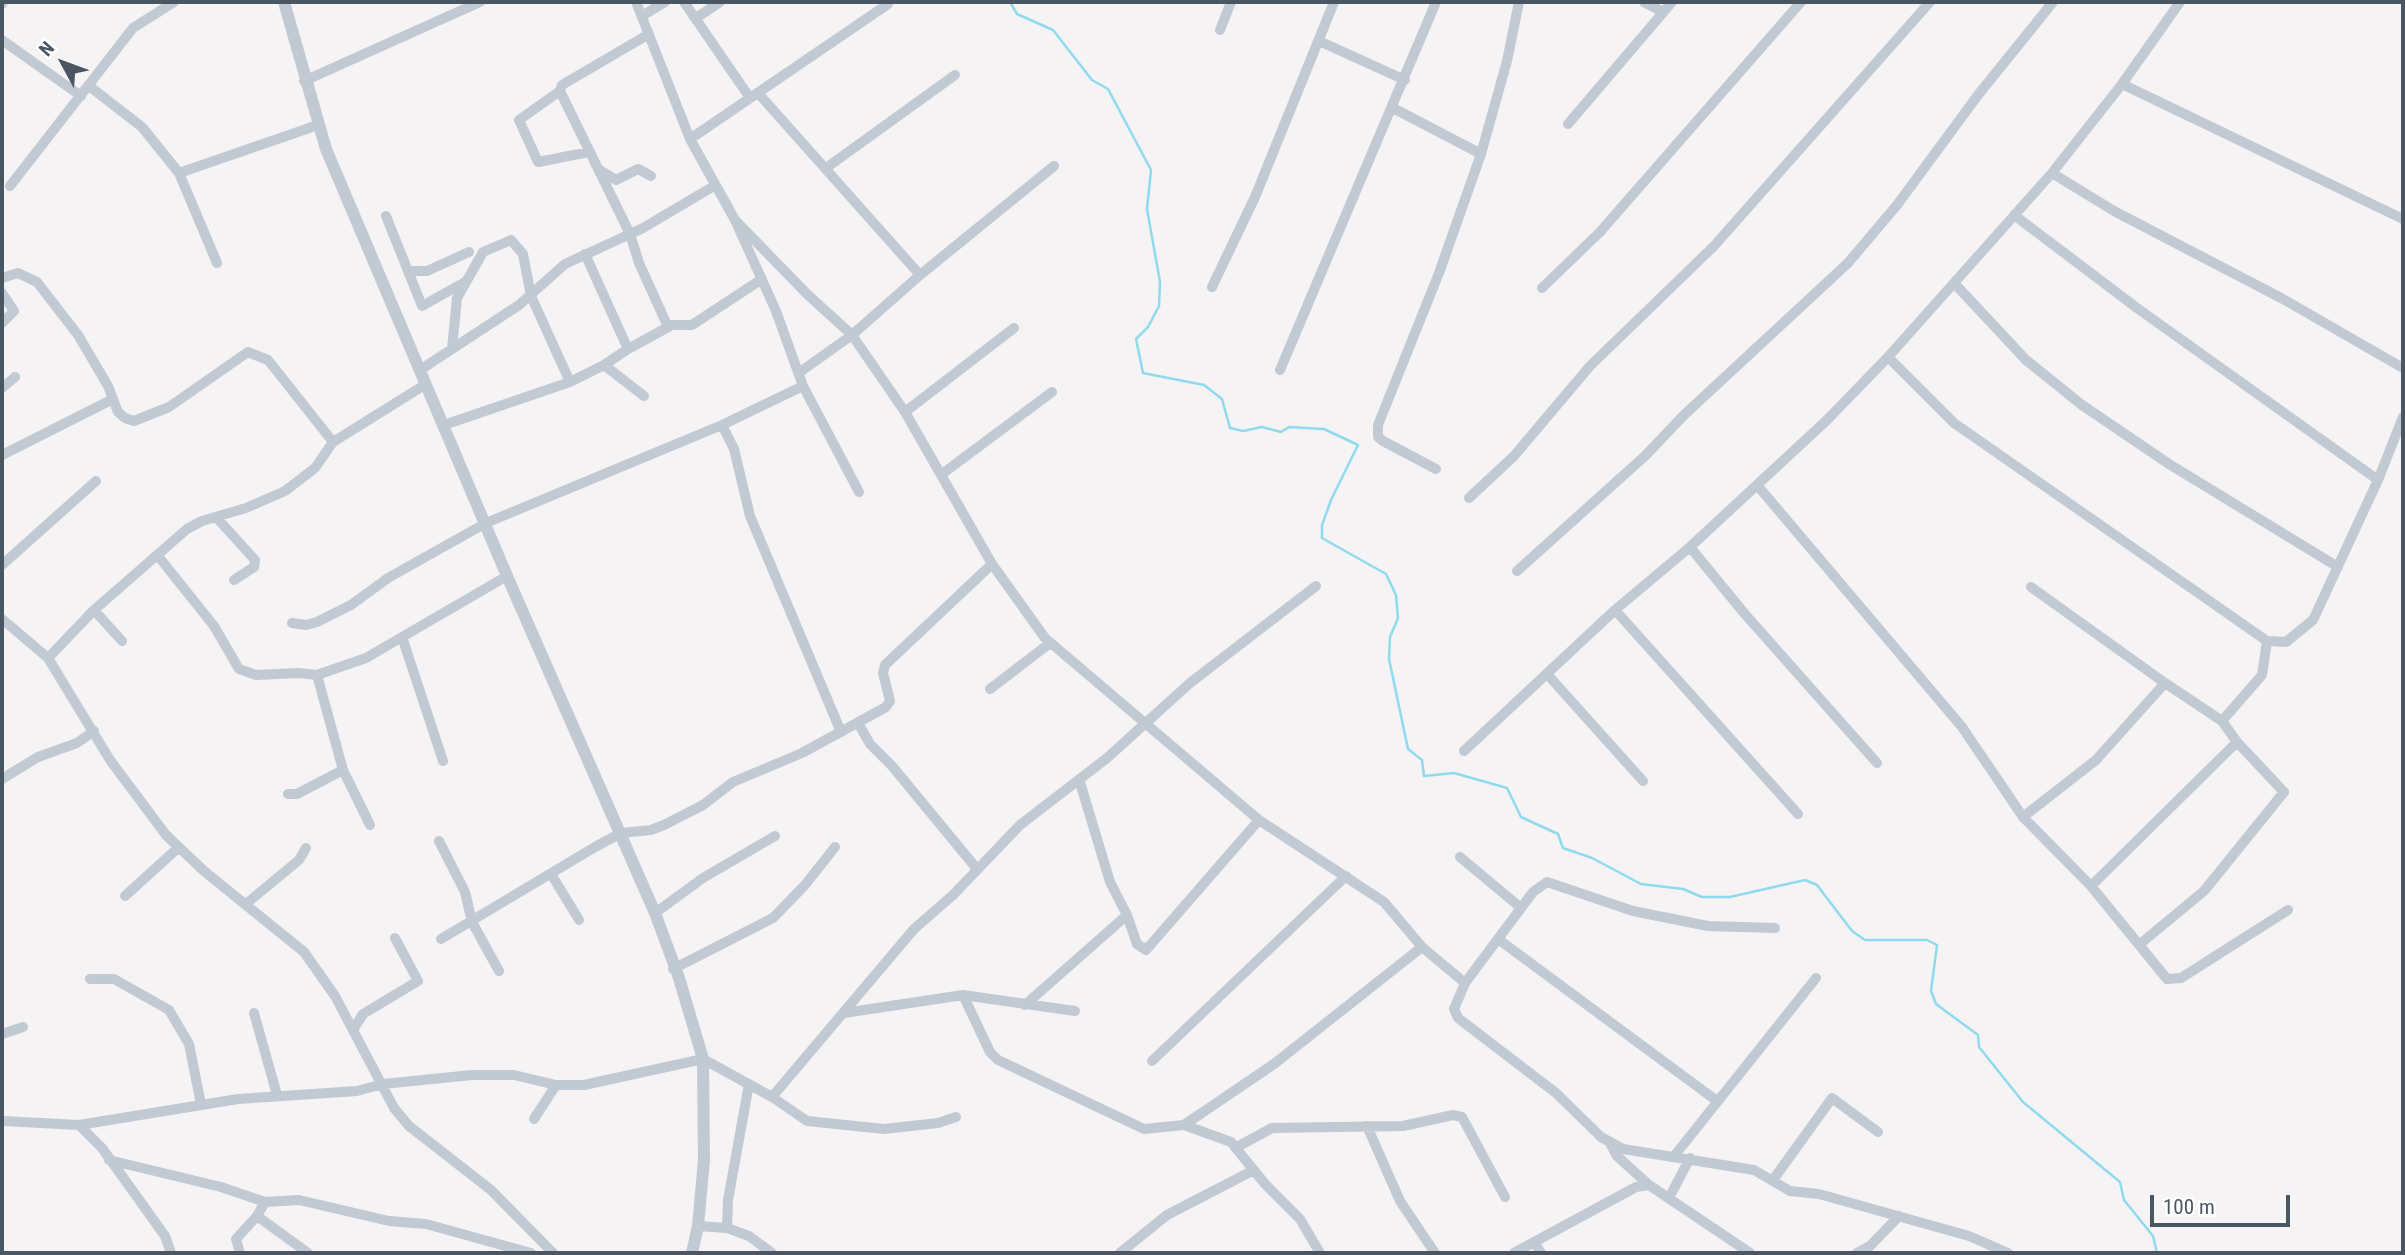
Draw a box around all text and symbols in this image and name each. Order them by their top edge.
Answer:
north arrow [28,28,98,98]
text: N [34,37,59,61]
scale bar [2153,1182,2293,1226]
text: 100 m [2163,1195,2215,1219]

